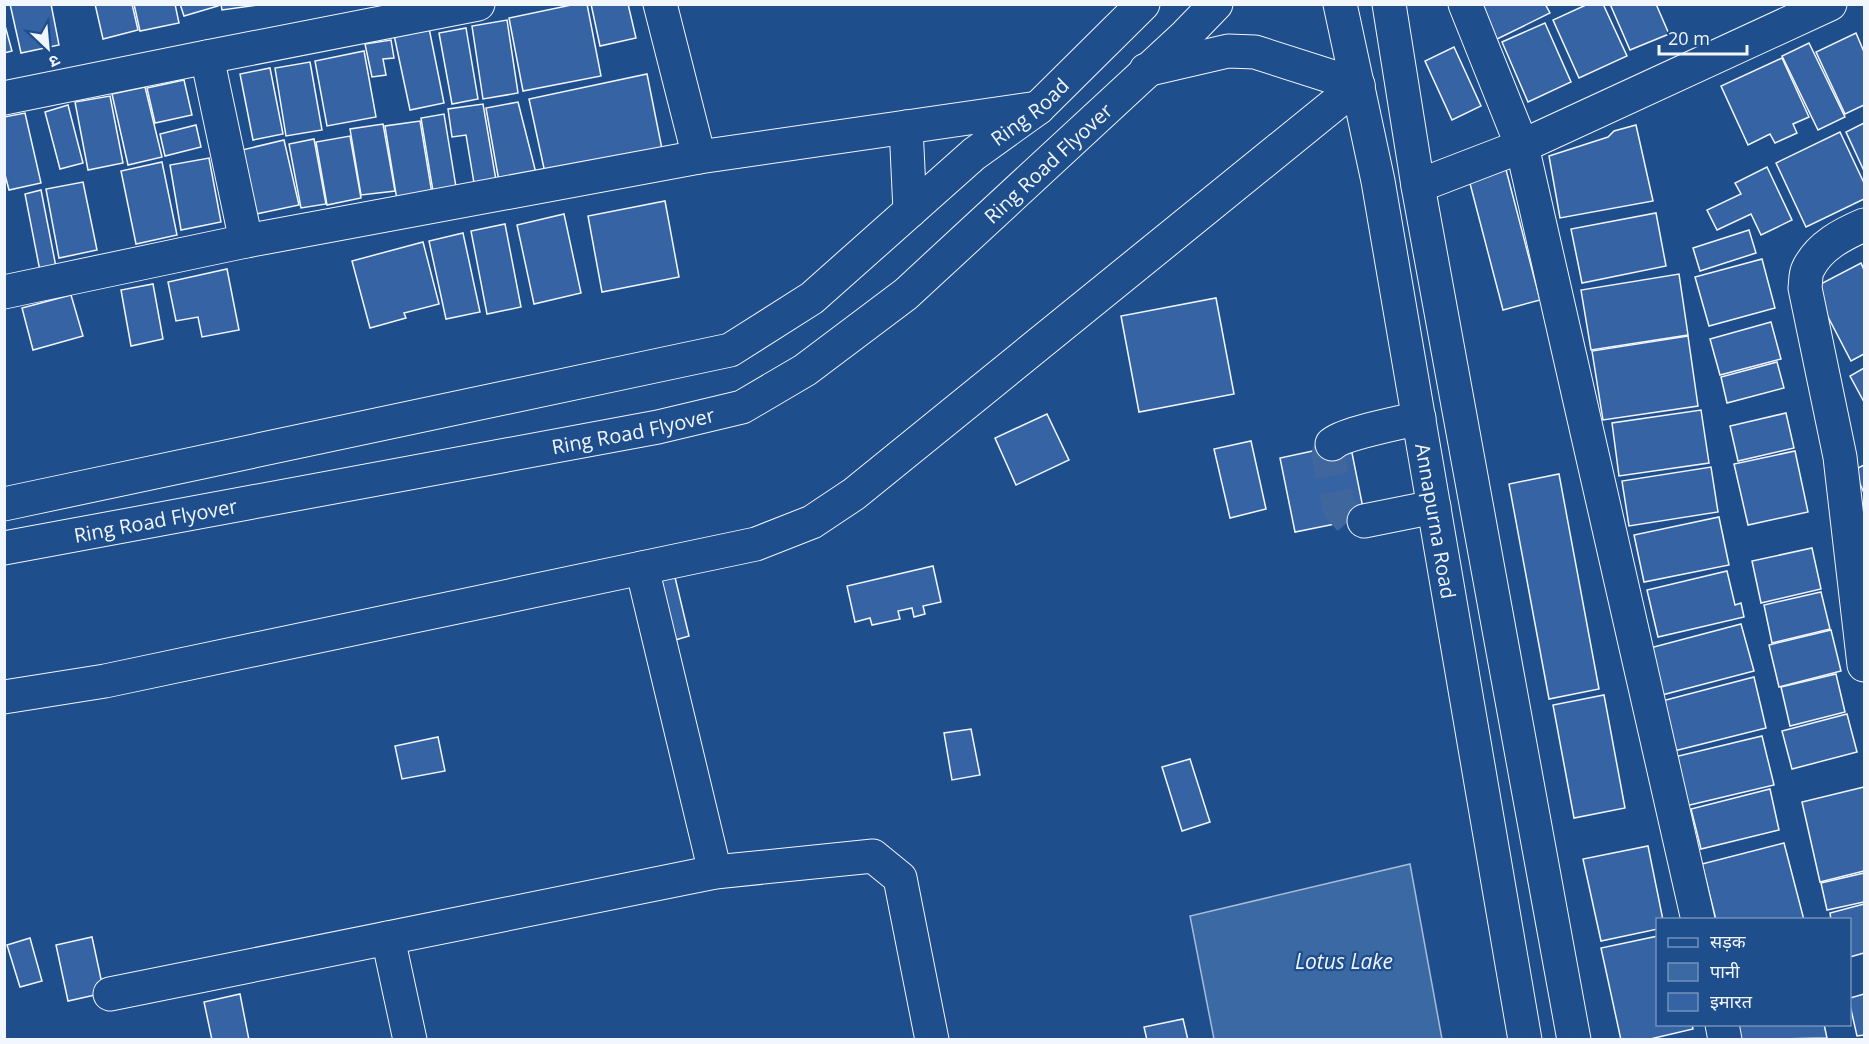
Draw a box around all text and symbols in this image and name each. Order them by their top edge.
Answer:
north arrow [18,18,78,78]
scale bar [1659,18,1748,56]
text: 20 m [1668,26,1710,50]
text: उ [45,50,64,74]
street label: Ring Road [985,72,1074,151]
street label: Ring Road Flyover [978,97,1118,229]
street label: Ring Road Flyover [549,401,717,460]
street label: Annapurna Road [1410,441,1463,601]
street label: Ring Road Flyover [72,492,239,548]
legend [1656,918,1851,1026]
text: सड़क [1710,929,1747,953]
water label: Lotus Lake [1295,947,1393,975]
text: पानी [1710,959,1740,983]
text: इमारत [1710,989,1753,1013]

